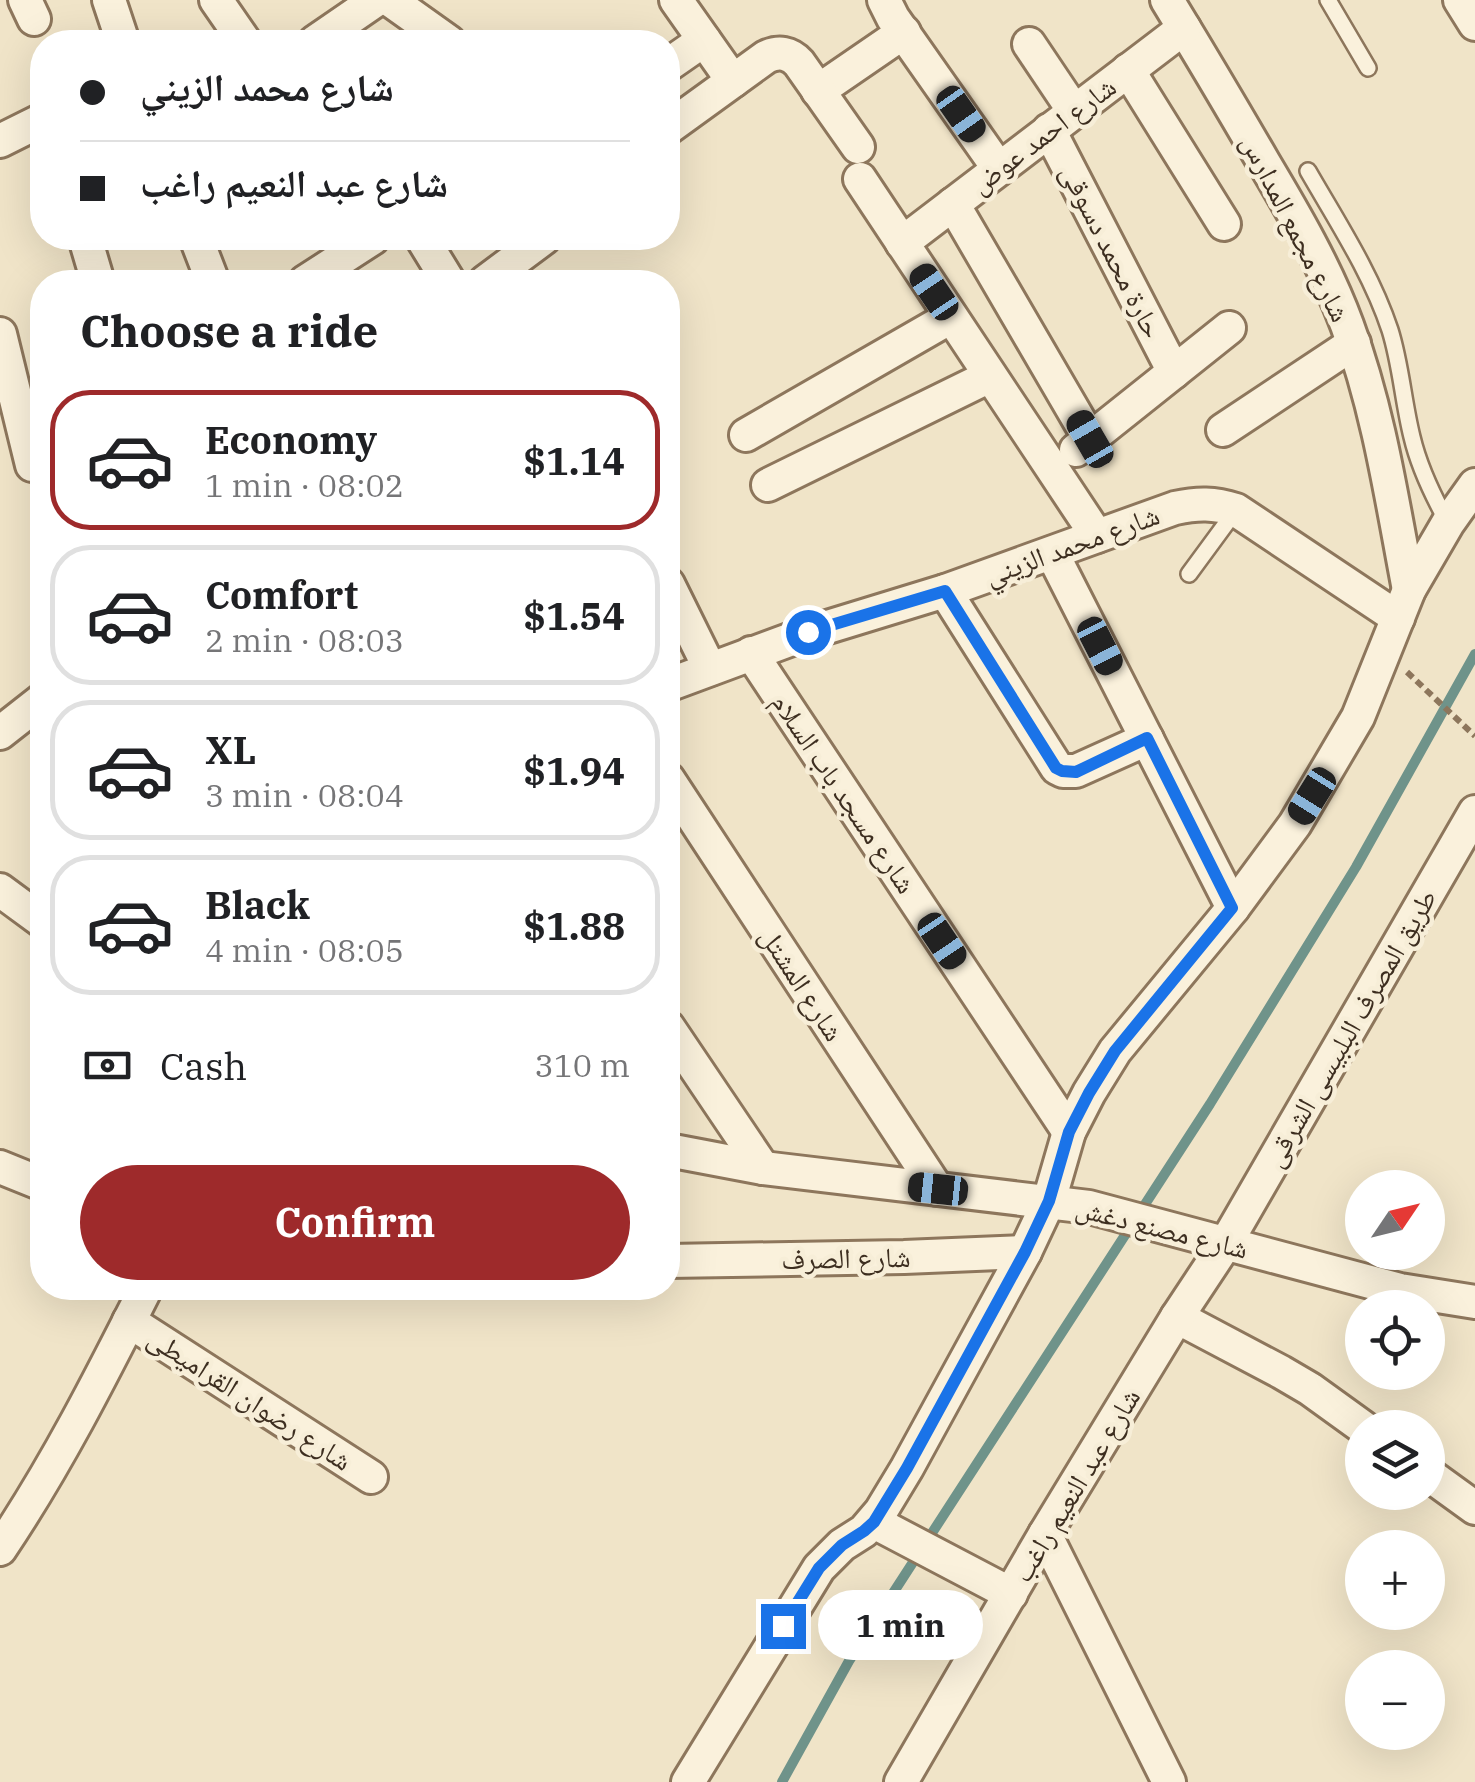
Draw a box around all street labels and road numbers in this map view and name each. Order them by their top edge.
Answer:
street label: شارع احمد عوض [962,68,1123,202]
street label: شارع مجمع المدارس [1233,128,1360,328]
street label: حارة محمد دسوقى [1053,158,1172,344]
street label: شارع محمد الزيني [979,496,1166,598]
street label: شارع مسجد باب السلام [763,685,925,901]
street label: طريق المصرف البلبيسى الشرقى [1255,882,1444,1173]
street label: شارع المشتل [752,920,853,1048]
street label: شارع مصنع دغش [1072,1188,1252,1267]
street label: شارع الصرف [781,1238,911,1277]
street label: شارع رضوان القراميطى [141,1319,359,1478]
street label: شارع عبد النعيم راغب [1003,1381,1149,1589]

